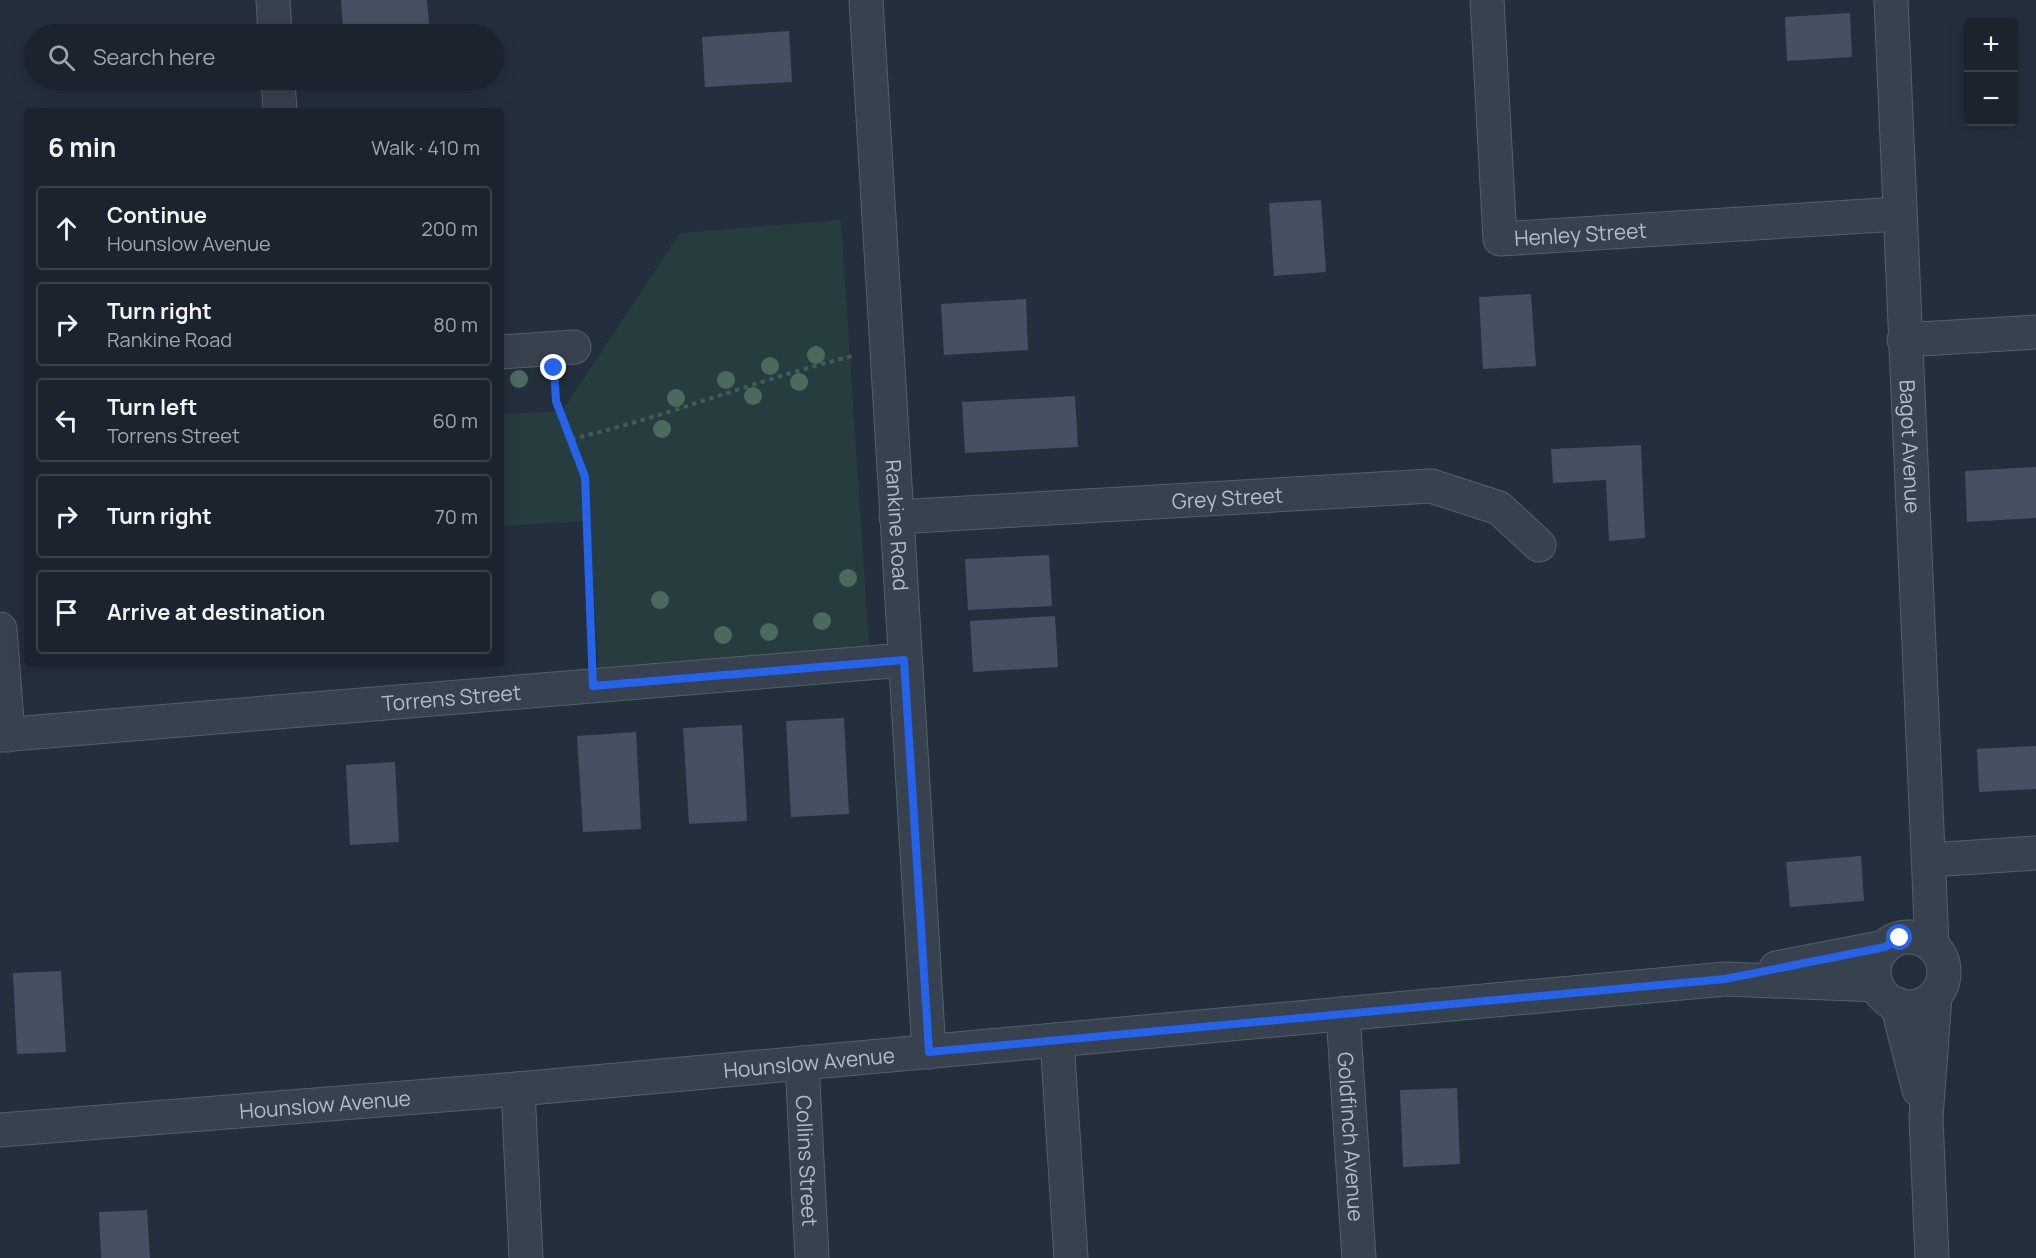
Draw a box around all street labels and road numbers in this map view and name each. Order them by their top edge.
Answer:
street label: Henley Street [1513,216,1648,252]
street label: Bagot Avenue [1893,379,1927,514]
street label: Rankine Road [880,459,915,591]
street label: Grey Street [1171,481,1284,515]
street label: Torrens Street [381,678,522,717]
street label: Hounslow Avenue [722,1041,896,1084]
street label: Goldfinch Avenue [1332,1051,1371,1222]
street label: Hounslow Avenue [238,1084,412,1125]
street label: Collins Street [790,1094,824,1227]

